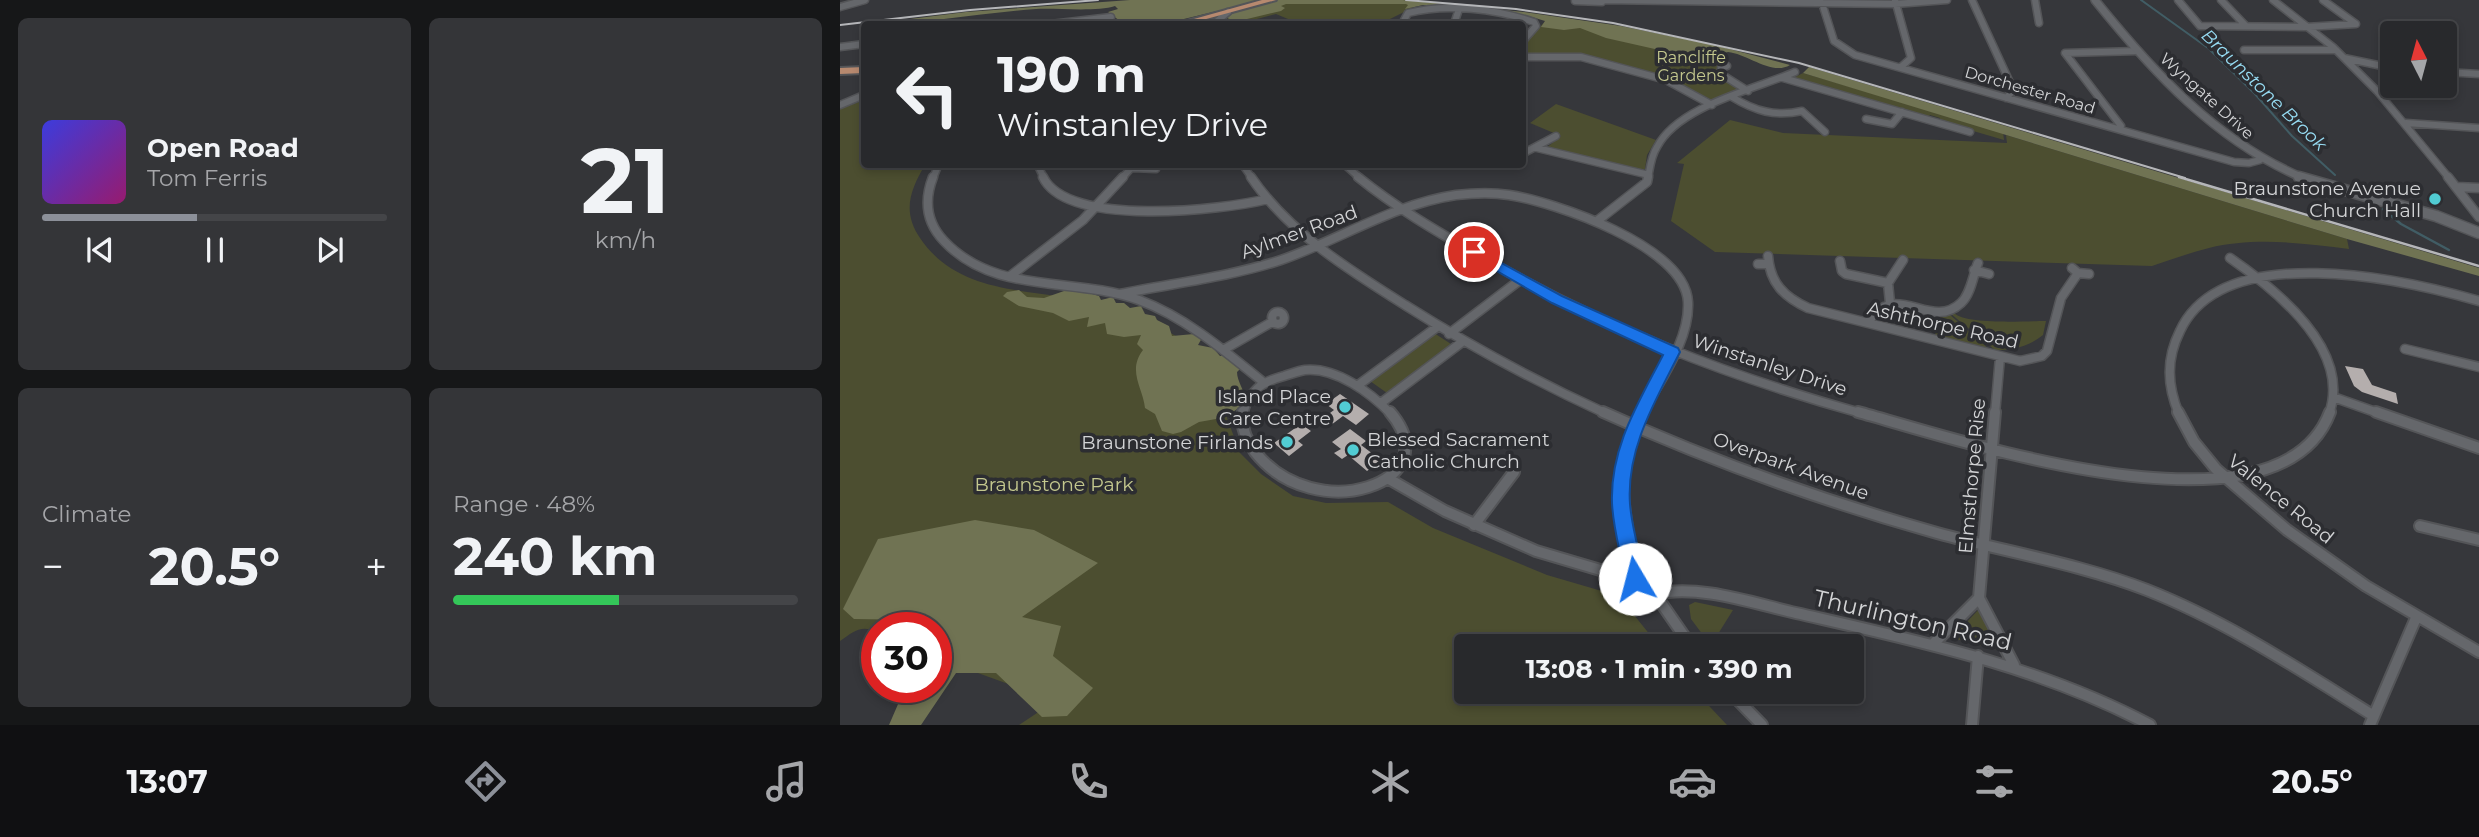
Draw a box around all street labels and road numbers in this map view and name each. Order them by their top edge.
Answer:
street label: Wyngate Drive [2156,49,2258,143]
street label: Dorchester Road [1963,62,2097,118]
street label: Aylmer Road [1238,200,1360,264]
street label: Ashthorpe Road [1865,296,2021,354]
street label: Winstanley Drive [1690,329,1850,401]
street label: Elmsthorpe Rise [1954,397,1990,555]
street label: Overpark Avenue [1710,427,1872,505]
street label: Valence Road [2223,449,2339,549]
street label: Thurlington Road [1811,584,2015,656]

